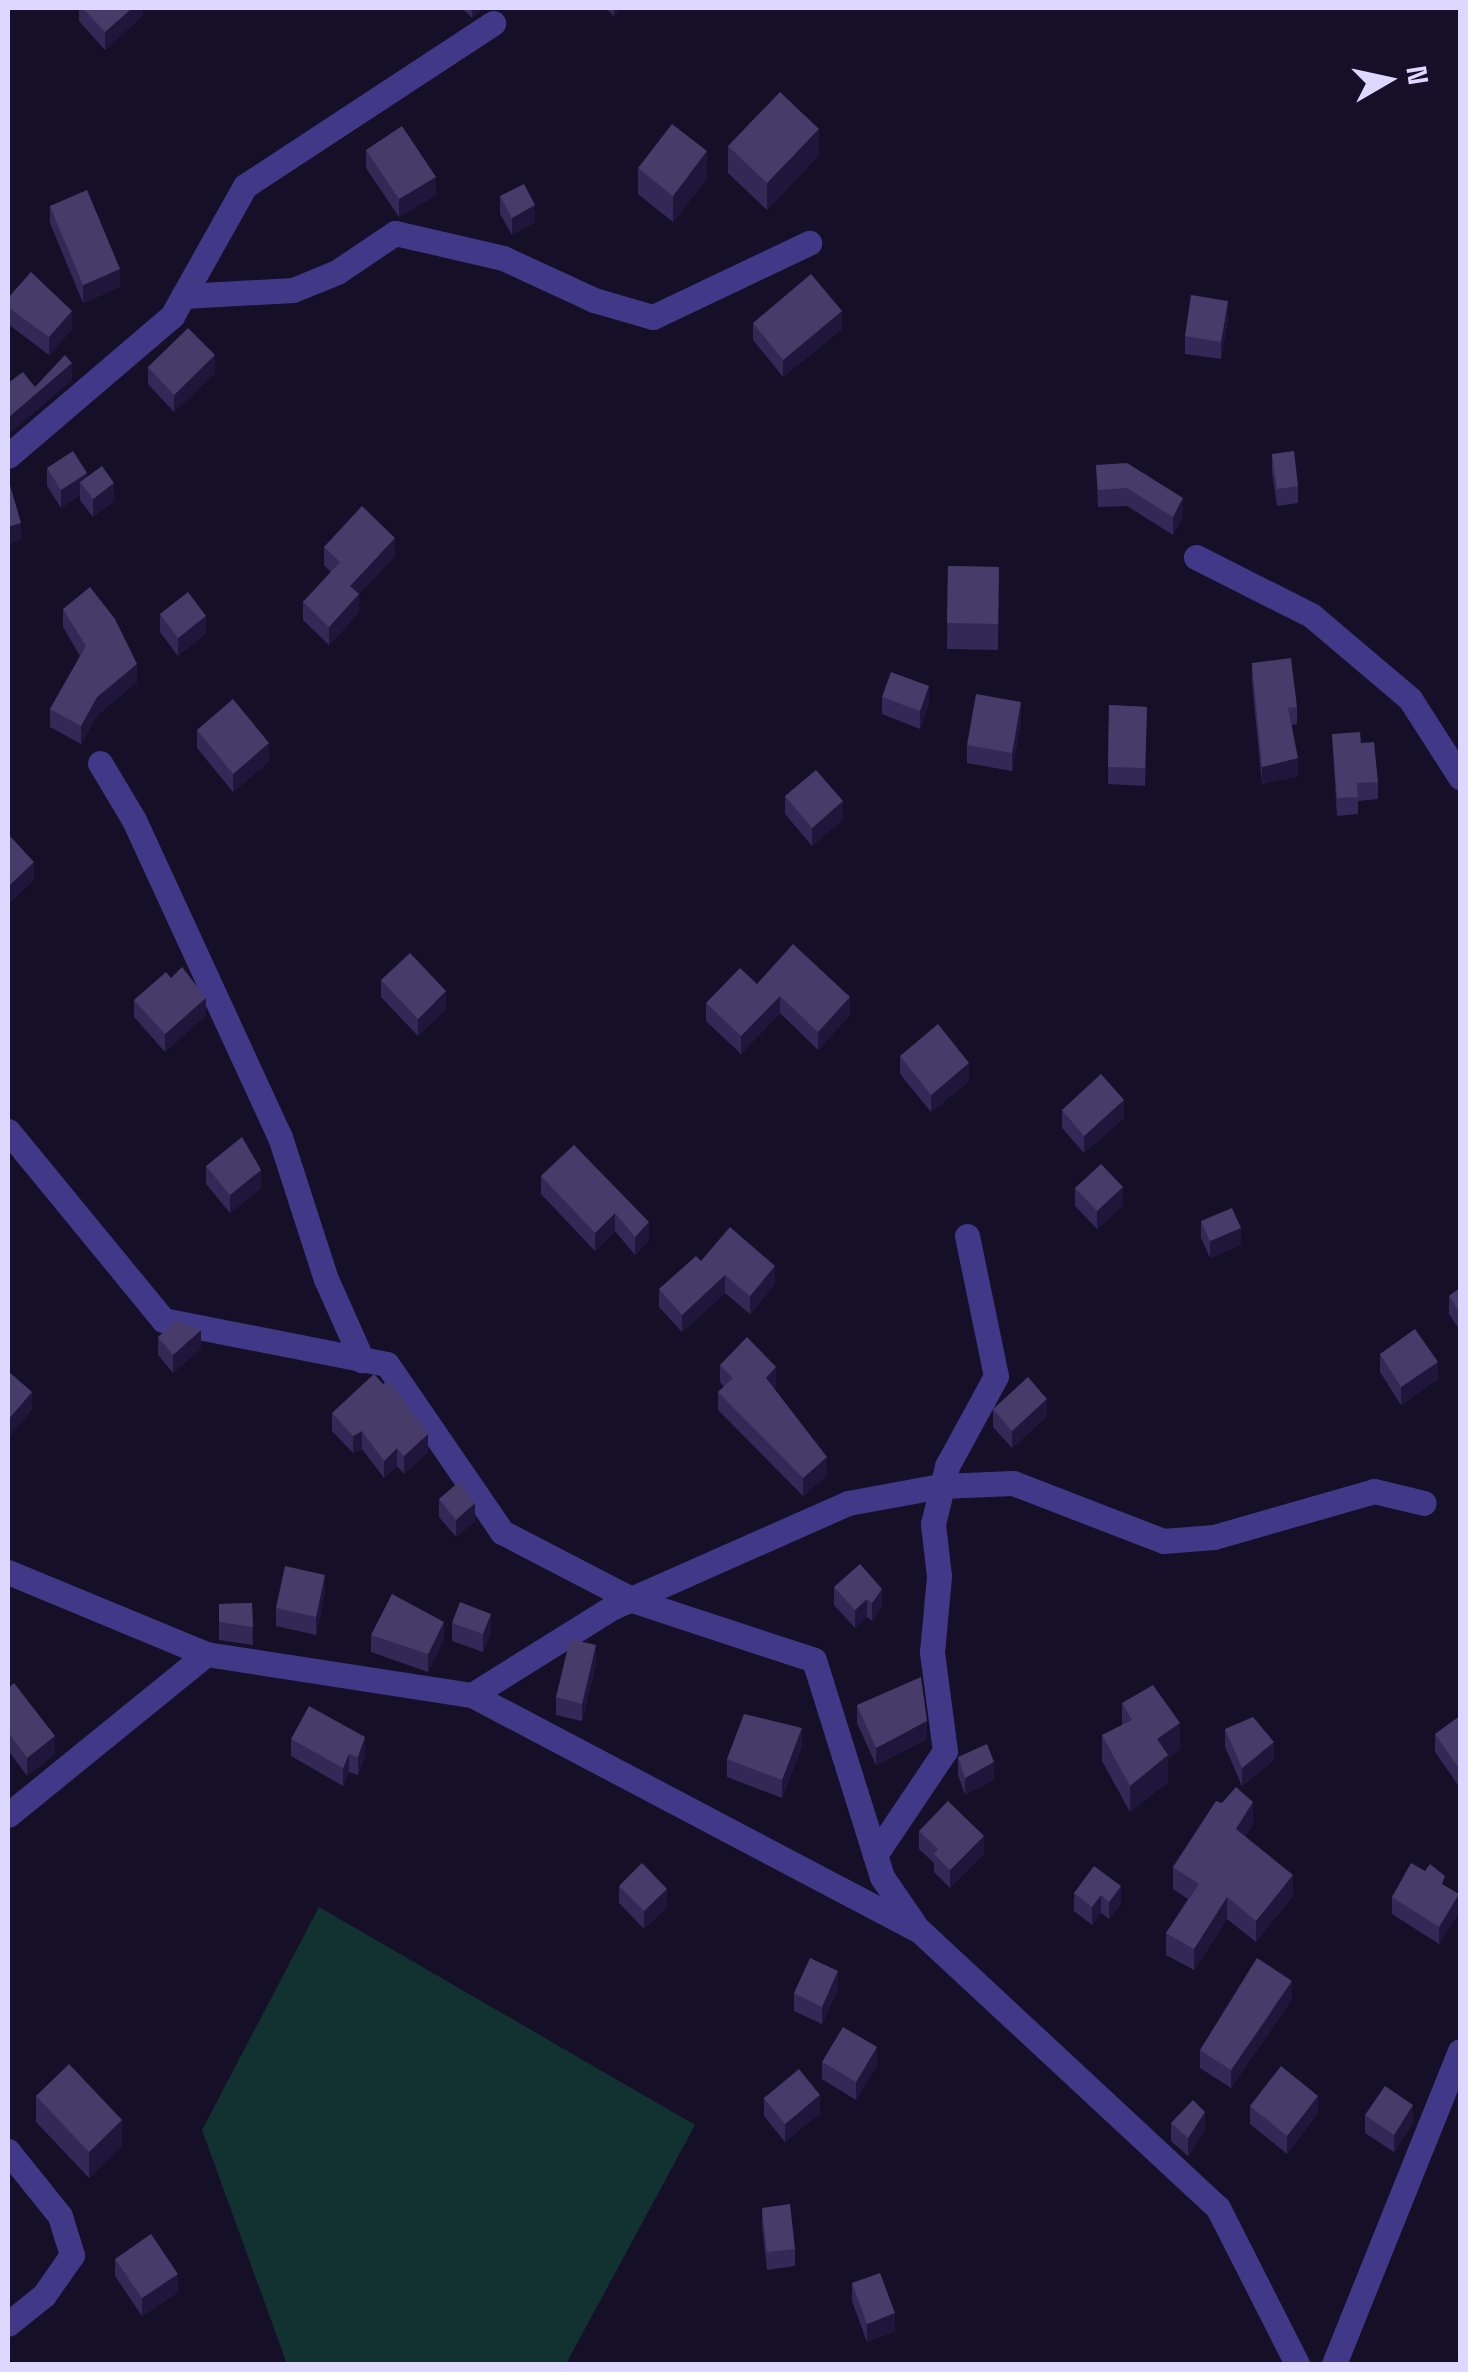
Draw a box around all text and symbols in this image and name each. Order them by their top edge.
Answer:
north arrow [1338,30,1438,130]
text: N [1398,63,1437,87]

